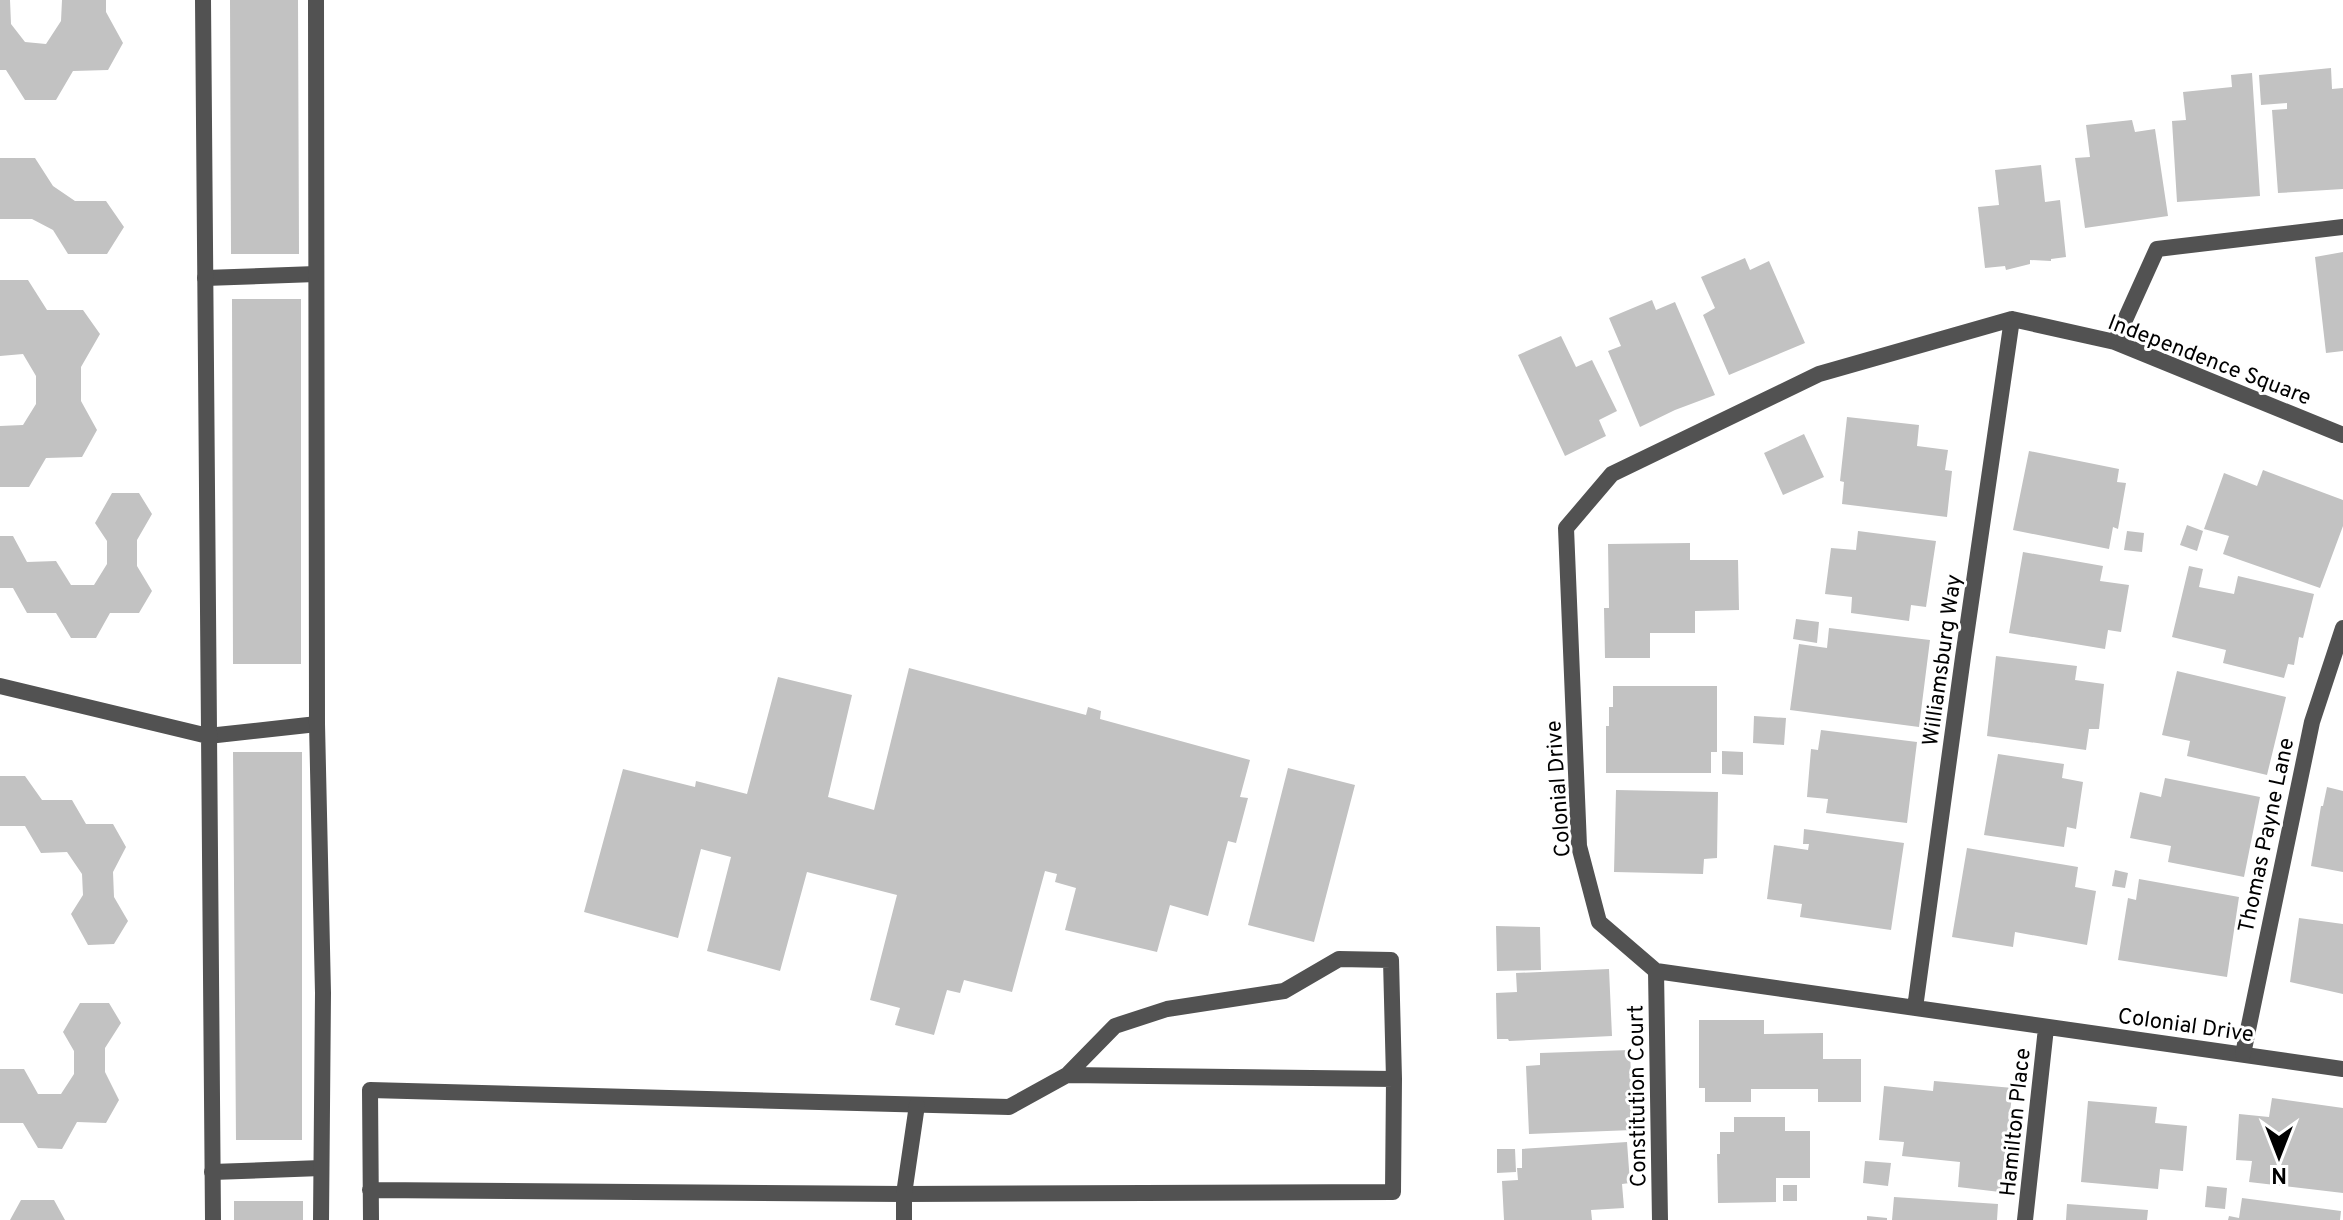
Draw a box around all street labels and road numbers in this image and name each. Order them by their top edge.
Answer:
street label: Independence Square [2104,310,2315,413]
street label: Williamsburg Way [1918,573,1969,748]
street label: Colonial Drive [1541,719,1578,858]
street label: Thomas Payne Lane [2234,736,2301,936]
street label: Colonial Drive [2116,1004,2255,1049]
street label: Constitution Court [1623,1005,1654,1187]
street label: Hamilton Place [1995,1047,2038,1198]

